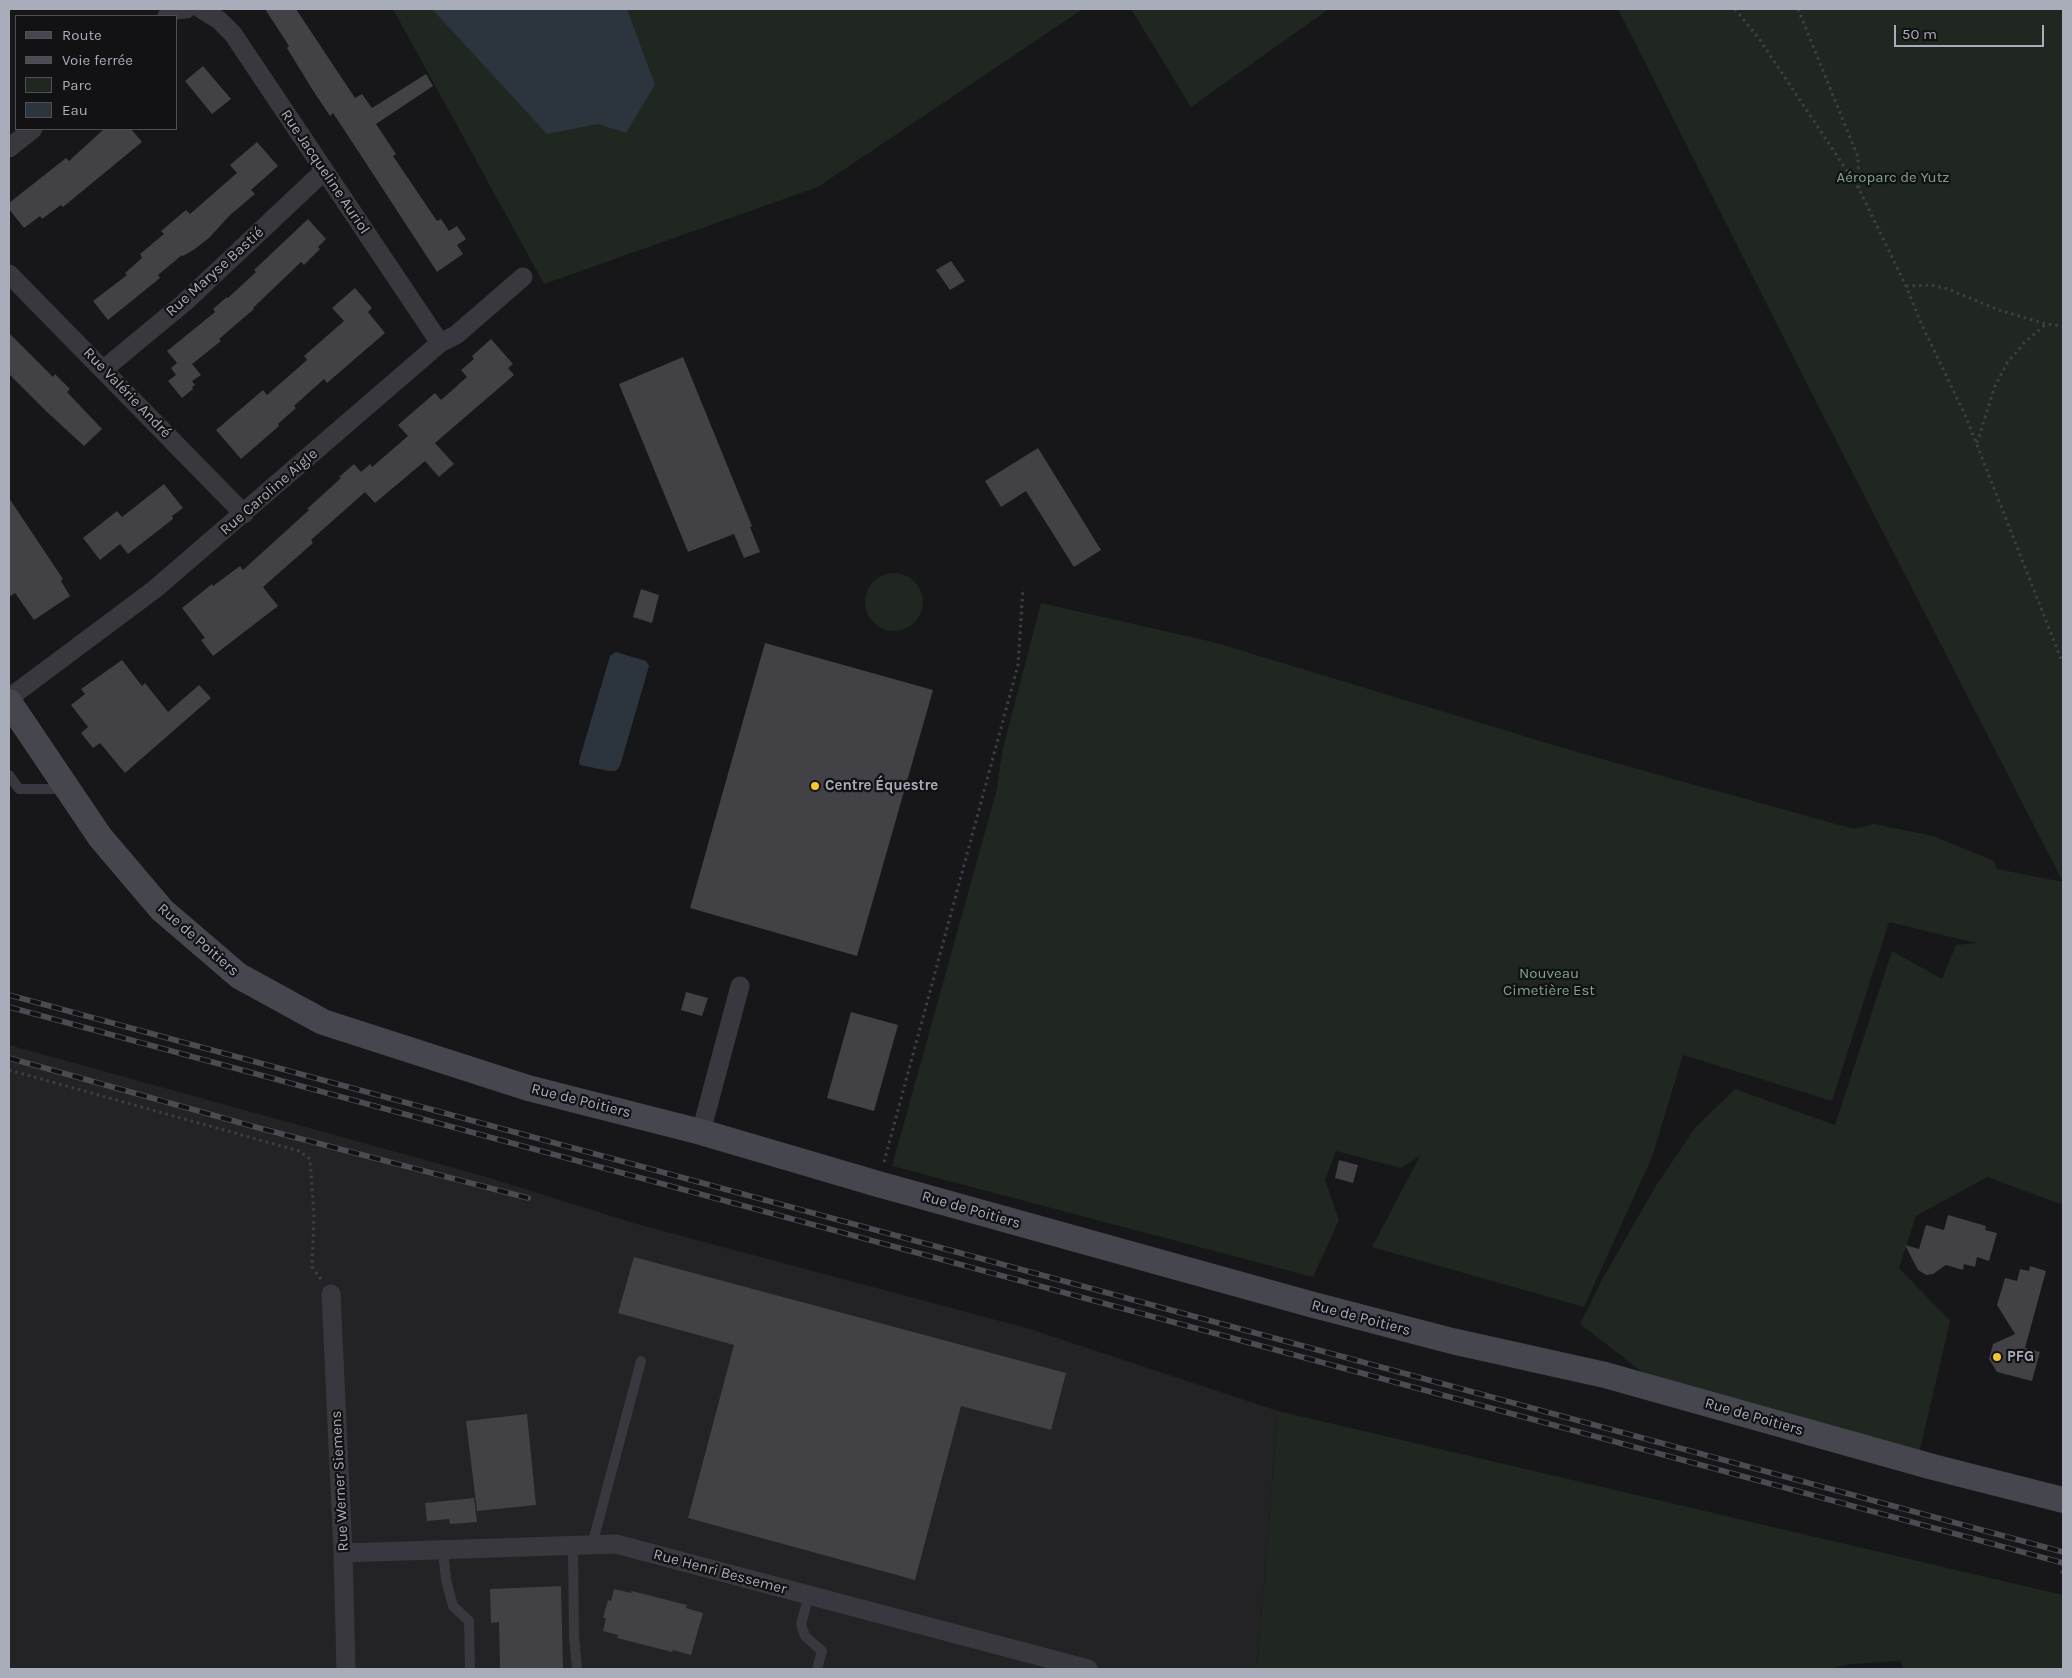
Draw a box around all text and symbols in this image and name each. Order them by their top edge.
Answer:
legend [15,15,178,130]
scale bar [1897,15,2047,47]
text: 50 m [1902,25,1937,43]
text: Route [62,26,102,44]
text: Voie ferrée [62,51,133,69]
text: Parc [62,76,92,94]
text: Eau [62,101,88,119]
street label: Rue Jacqueline Auriol [277,106,373,238]
park label: Aéroparc de Yutz [1837,169,1949,187]
street label: Rue Maryse Bastié [162,223,268,321]
street label: Rue Valérie André [79,344,175,442]
street label: Rue Caroline Aigle [217,445,321,539]
place label: Centre Équestre [825,777,938,795]
marker: Centre Équestre [809,780,821,792]
street label: Rue de Poitiers [154,900,242,980]
park label: Nouveau Cimetière Est [1503,965,1595,1000]
street label: Rue de Poitiers [529,1080,633,1122]
street label: Rue de Poitiers [920,1187,1022,1233]
street label: Rue de Poitiers [1310,1296,1412,1340]
place label: PFG [2007,1348,2034,1366]
marker: PFG [1991,1351,2003,1363]
street label: Rue de Poitiers [1703,1394,1805,1440]
street label: Rue Werner Siemens [327,1410,353,1552]
street label: Rue Henri Bessemer [651,1546,789,1598]

